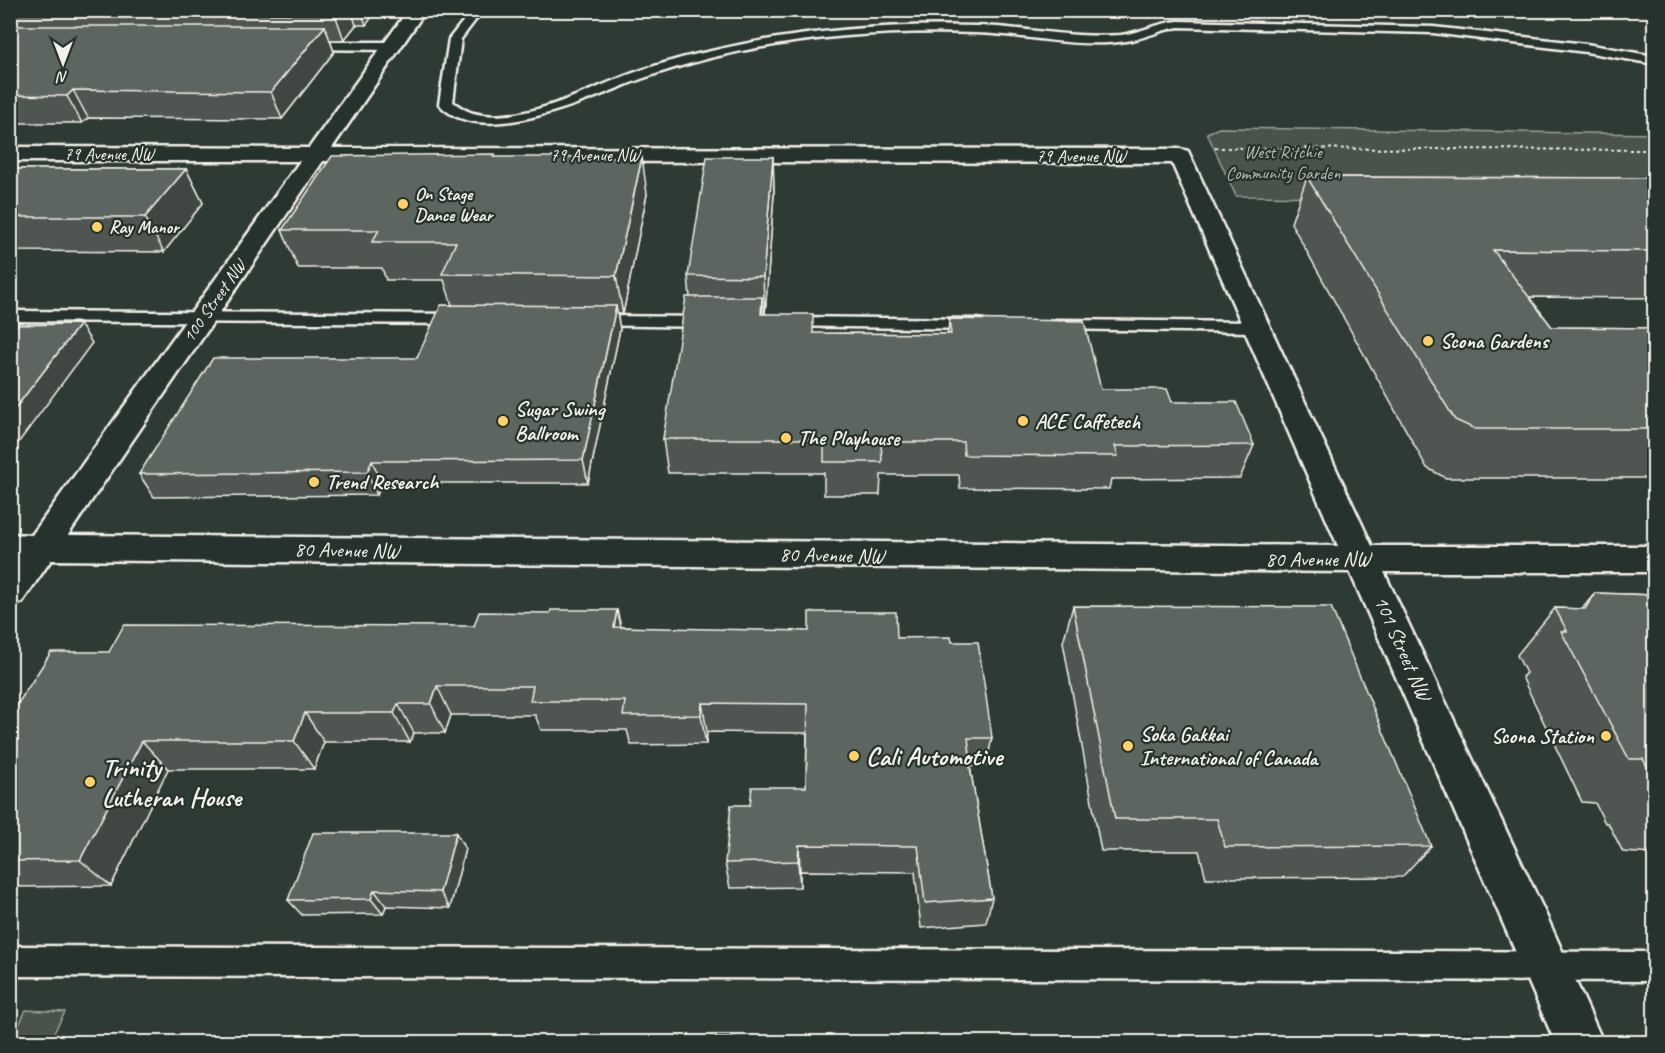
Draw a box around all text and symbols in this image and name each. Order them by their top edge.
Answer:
north arrow [33,33,93,93]
text: N [55,67,68,87]
park label: West Ritchie Community Garden [1226,141,1341,184]
street label: 79 Avenue NW [64,143,156,165]
street label: 79 Avenue NW [550,144,642,166]
street label: 79 Avenue NW [1036,145,1128,167]
place label: On Stage Dance Wear [415,183,495,226]
marker: On Stage Dance Wear [396,197,410,211]
place label: Ray Manor [109,216,181,238]
marker: Ray Manor [90,220,104,234]
street label: 100 Street NW [177,254,252,347]
place label: Scona Gardens [1440,328,1551,354]
marker: Scona Gardens [1421,334,1435,348]
place label: Sugar Swing Ballroom [515,396,607,446]
place label: ACE Caffetech [1035,408,1141,434]
marker: Sugar Swing Ballroom [496,414,510,428]
marker: ACE Caffetech [1016,414,1030,428]
place label: The Playhouse [798,425,901,451]
marker: The Playhouse [779,431,793,445]
place label: Trend Research [326,469,439,495]
marker: Trend Research [307,475,321,489]
street label: 80 Avenue NW [294,536,402,564]
street label: 80 Avenue NW [779,541,887,569]
street label: 80 Avenue NW [1265,546,1372,572]
street label: 101 Street NW [1368,592,1438,706]
place label: Soka Gakkai International of Canada [1140,721,1320,771]
place label: Scona Station [1491,723,1594,749]
marker: Scona Station [1599,729,1613,743]
marker: Soka Gakkai International of Canada [1121,739,1135,753]
place label: Cali Automotive [866,740,1004,773]
marker: Cali Automotive [847,749,861,763]
place label: Trinity Lutheran House [102,751,244,814]
marker: Trinity Lutheran House [83,775,97,789]

